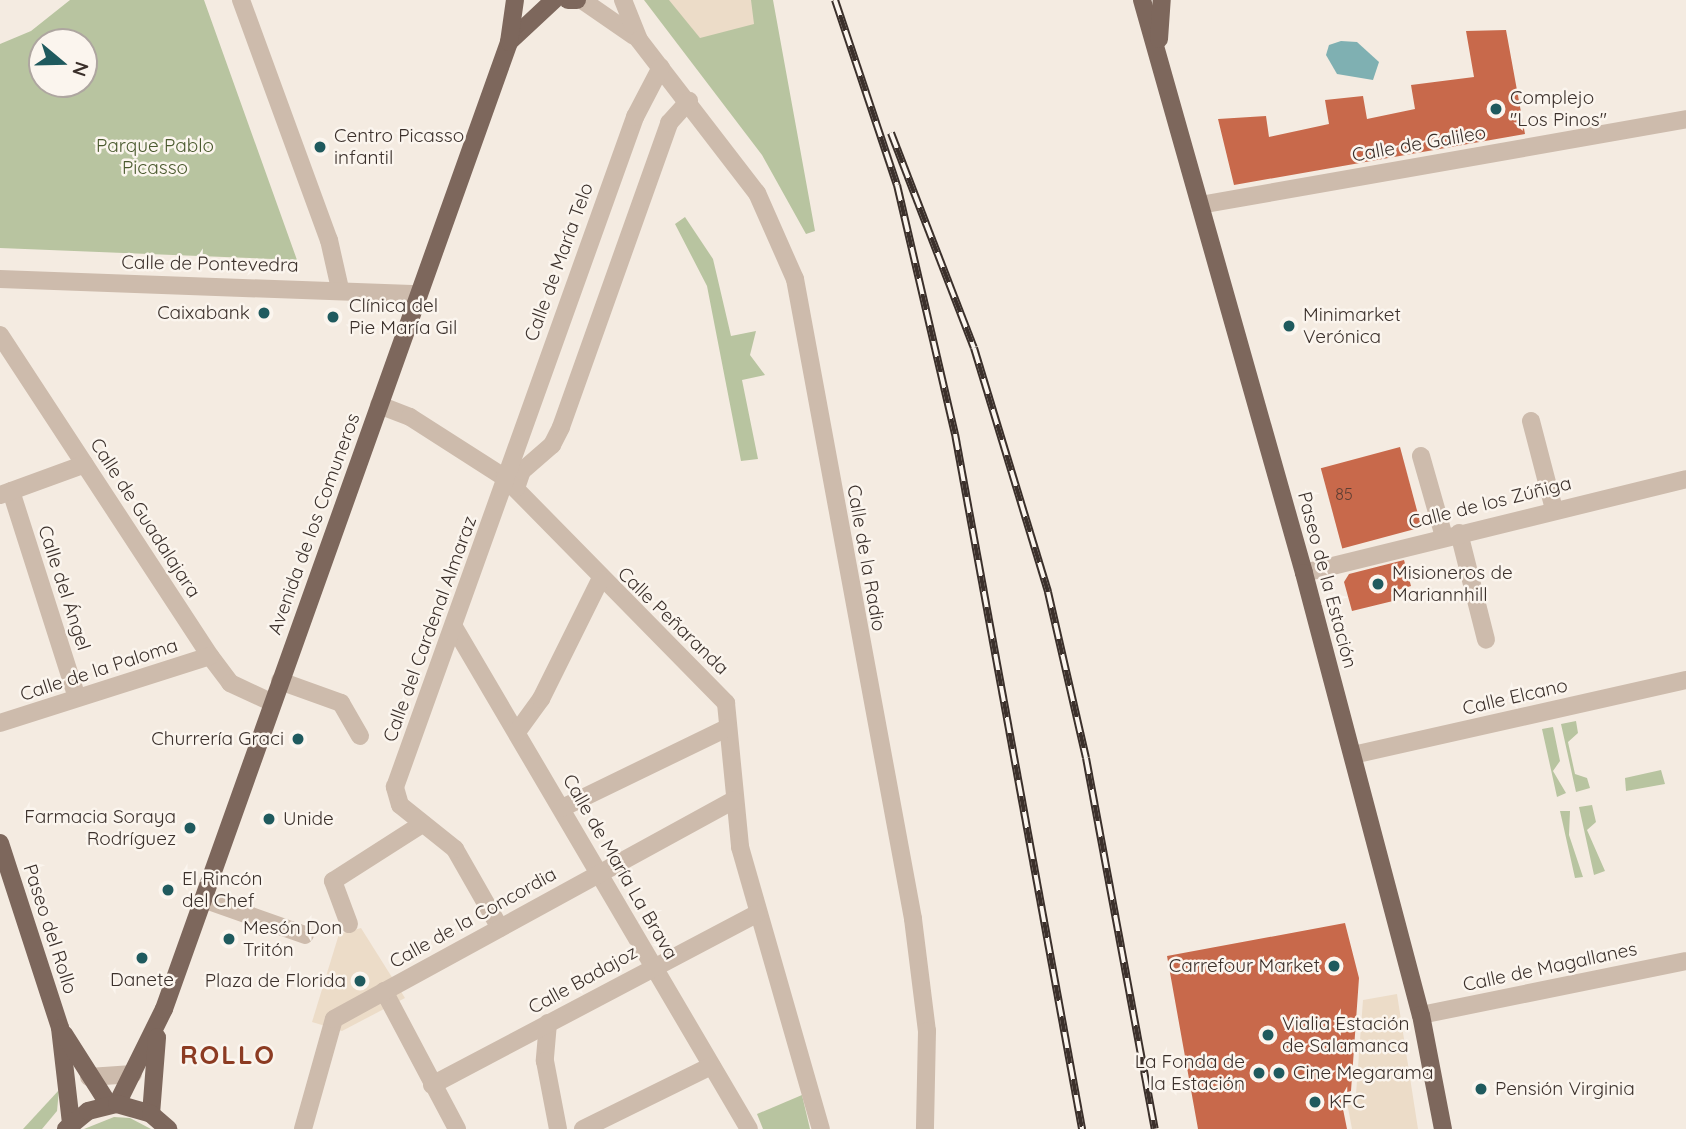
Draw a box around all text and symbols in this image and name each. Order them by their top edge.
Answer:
north arrow [28,28,98,98]
text: N [67,59,95,80]
place label: Complejo "Los Pinos" [1510,87,1607,131]
marker: Complejo "Los Pinos" [1488,101,1504,117]
street label: Calle de Galileo [1350,121,1488,167]
place label: Centro Picasso infantil [334,125,464,169]
park label: Parque Pablo Picasso [96,135,214,179]
marker: Centro Picasso infantil [312,139,328,155]
street label: Calle de María Telo [520,180,598,344]
street label: Calle de Pontevedra [121,251,299,277]
place label: Clínica del Pie María Gil [349,295,457,339]
place label: Caixabank [157,302,250,324]
place label: Minimarket Verónica [1303,304,1401,348]
marker: Caixabank [256,305,272,321]
marker: Clínica del Pie María Gil [323,307,343,327]
marker: Minimarket Verónica [1281,318,1297,334]
street label: Avenida de los Comuneros [263,410,365,638]
street label: Calle de Guadalajara [85,434,205,602]
street label: Calle de los Zúñiga [1406,472,1574,534]
street label: Calle de la Radio [842,483,890,633]
house number: 85 [1335,484,1353,504]
street label: Paseo de la Estación [1292,489,1362,671]
street label: Calle del Cardenal Almaraz [378,513,482,745]
street label: Calle del Ángel [33,523,95,653]
street label: Calle Peñaranda [613,562,733,680]
place label: Misioneros de Mariannhill [1392,562,1513,606]
marker: Misioneros de Mariannhill [1370,576,1386,592]
street label: Calle de la Paloma [17,634,181,706]
street label: Calle Elcano [1460,674,1570,720]
place label: Churrería Graci [151,728,284,750]
marker: Churrería Graci [290,731,306,747]
street label: Calle de María La Brava [558,770,682,964]
place label: Farmacia Soraya Rodríguez [24,806,176,850]
place label: Unide [283,808,334,830]
marker: Unide [261,811,277,827]
marker: Farmacia Soraya Rodríguez [182,820,198,836]
street label: Paseo del Rollo [18,861,82,997]
street label: Calle de la Concordia [386,863,560,973]
place label: El Rincón del Chef [182,868,262,912]
marker: El Rincón del Chef [160,882,176,898]
place label: Mesón Don Tritón [243,917,342,961]
marker: Mesón Don Tritón [221,931,237,947]
street label: Calle de Magallanes [1461,937,1639,997]
street label: Calle Badajoz [525,941,641,1019]
marker: Danete [134,950,150,966]
place label: Carrefour Market [1169,955,1320,977]
marker: Carrefour Market [1326,958,1342,974]
place label: Danete [110,969,174,991]
place label: Plaza de Florida [205,970,346,992]
marker: Plaza de Florida [352,973,368,989]
place label: Vialia Estación de Salamanca [1282,1013,1409,1057]
marker: Vialia Estación de Salamanca [1260,1027,1276,1043]
district label: ROLLO [181,1039,275,1071]
place label: La Fonda de la Estación [1135,1051,1245,1095]
place label: Cine Megarama [1293,1062,1433,1084]
marker: La Fonda de la Estación [1251,1065,1267,1081]
marker: Cine Megarama [1271,1065,1287,1081]
place label: Pensión Virginia [1495,1078,1635,1100]
marker: Pensión Virginia [1473,1081,1489,1097]
place label: KFC [1329,1091,1365,1113]
marker: KFC [1307,1094,1323,1110]

